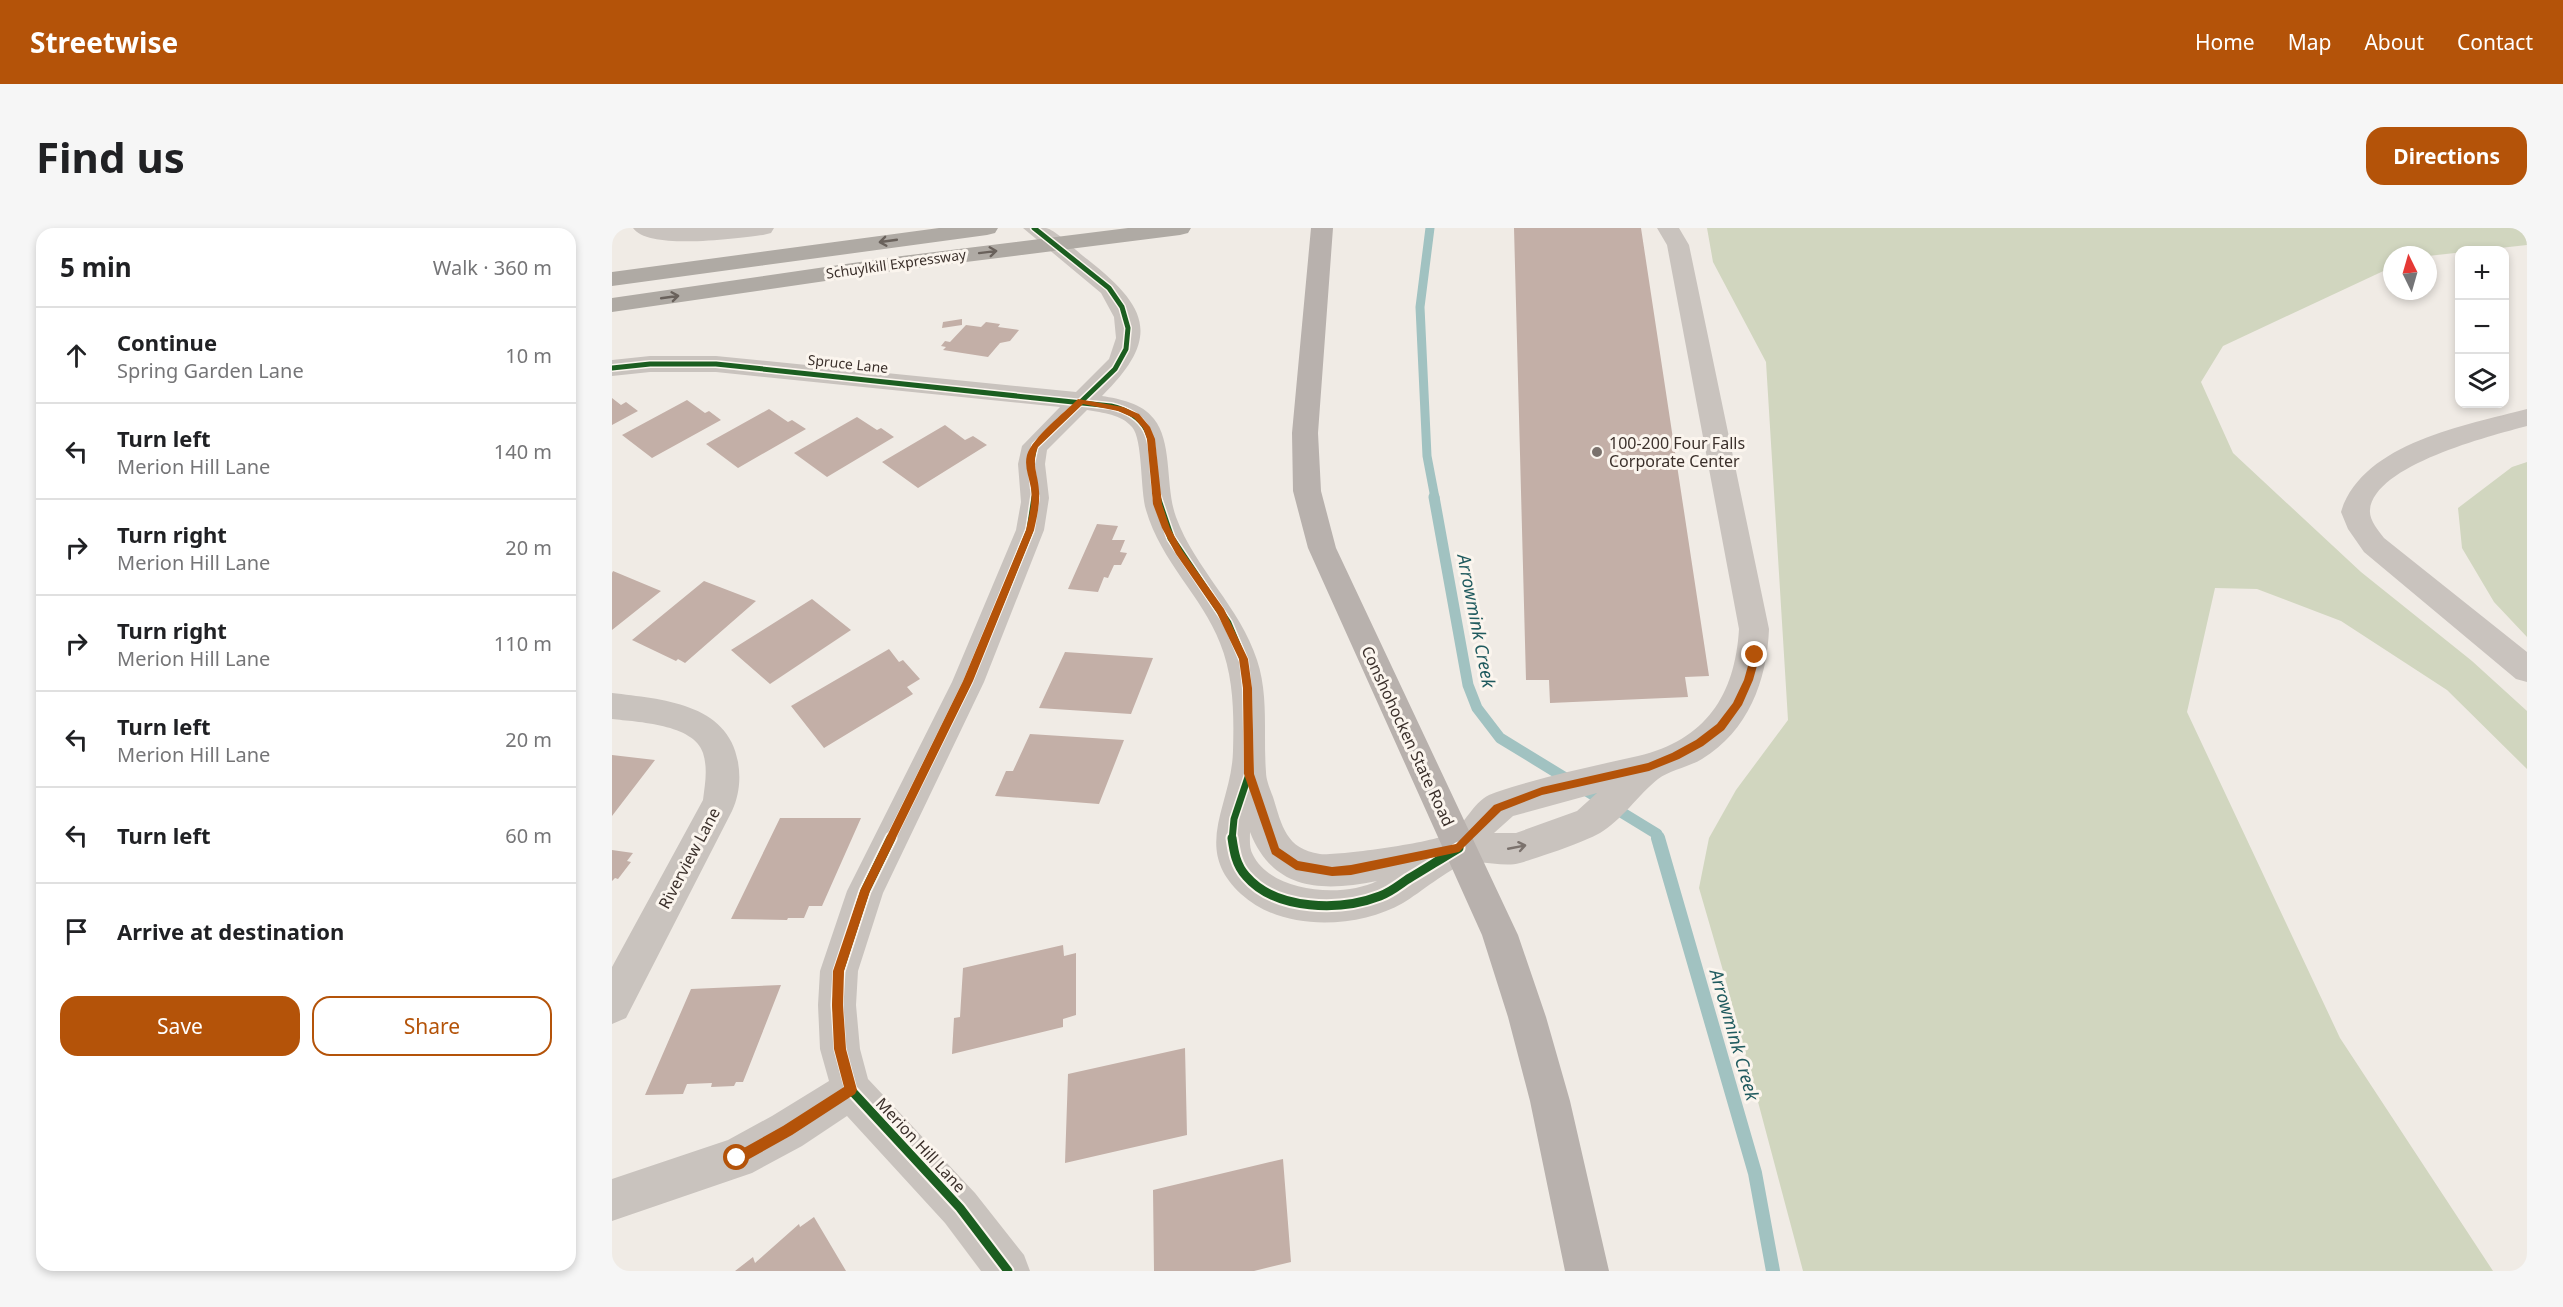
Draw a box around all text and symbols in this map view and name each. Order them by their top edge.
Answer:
text: Streetwise [30,23,178,61]
text: Home [2195,28,2255,56]
text: Map [2288,28,2331,56]
text: About [2364,28,2424,56]
text: Contact [2457,28,2533,56]
button: Directions [2366,127,2527,185]
text: Find us [36,128,185,185]
one-way arrow [878,235,898,246]
street label: Schuylkill Expressway [825,244,968,283]
one-way arrow [977,246,997,257]
north arrow [2383,246,2437,300]
map controls [2455,246,2509,408]
button: + [2455,246,2509,300]
text: 5 min [60,249,132,285]
text: Walk · 360 m [433,254,552,281]
one-way arrow [659,291,679,302]
button: − [2455,300,2509,354]
text: Continue [117,327,217,357]
icon: ahead [60,339,93,372]
text: 10 m [505,342,552,369]
street label: Spruce Lane [807,350,889,377]
button: layers [2455,354,2509,408]
text: Spring Garden Lane [117,357,304,384]
text: Turn left [117,423,211,453]
place label: 100-200 Four Falls Corporate Center [1609,432,1745,472]
icon: left [60,435,93,468]
text: 140 m [494,438,552,465]
marker: 100-200 Four Falls Corporate Center [1590,445,1604,459]
text: Merion Hill Lane [117,453,270,480]
text: Turn right [117,519,227,549]
icon: right [60,531,93,564]
text: 20 m [505,534,552,561]
text: Merion Hill Lane [117,549,270,576]
water label: Arrowmink Creek [1452,550,1502,691]
text: Turn right [117,615,227,645]
icon: right [60,627,93,660]
text: 110 m [494,630,552,657]
route end [1741,641,1767,667]
street label: Conshohocken State Road [1356,642,1460,830]
text: Merion Hill Lane [117,645,270,672]
text: Turn left [117,711,211,741]
icon: left [60,723,93,756]
text: 20 m [505,726,552,753]
text: Merion Hill Lane [117,741,270,768]
street label: Riverview Lane [653,803,725,913]
icon: left [60,819,93,852]
text: Turn left [117,820,211,850]
text: 60 m [505,822,552,849]
one-way arrow [1507,841,1527,852]
icon: arrive [60,915,93,948]
text: Arrive at destination [117,916,344,946]
water label: Arrowmink Creek [1704,964,1765,1104]
button: Save [60,996,300,1056]
button: Share [312,996,552,1056]
street label: Merion Hill Lane [871,1093,971,1197]
route start [723,1144,749,1170]

